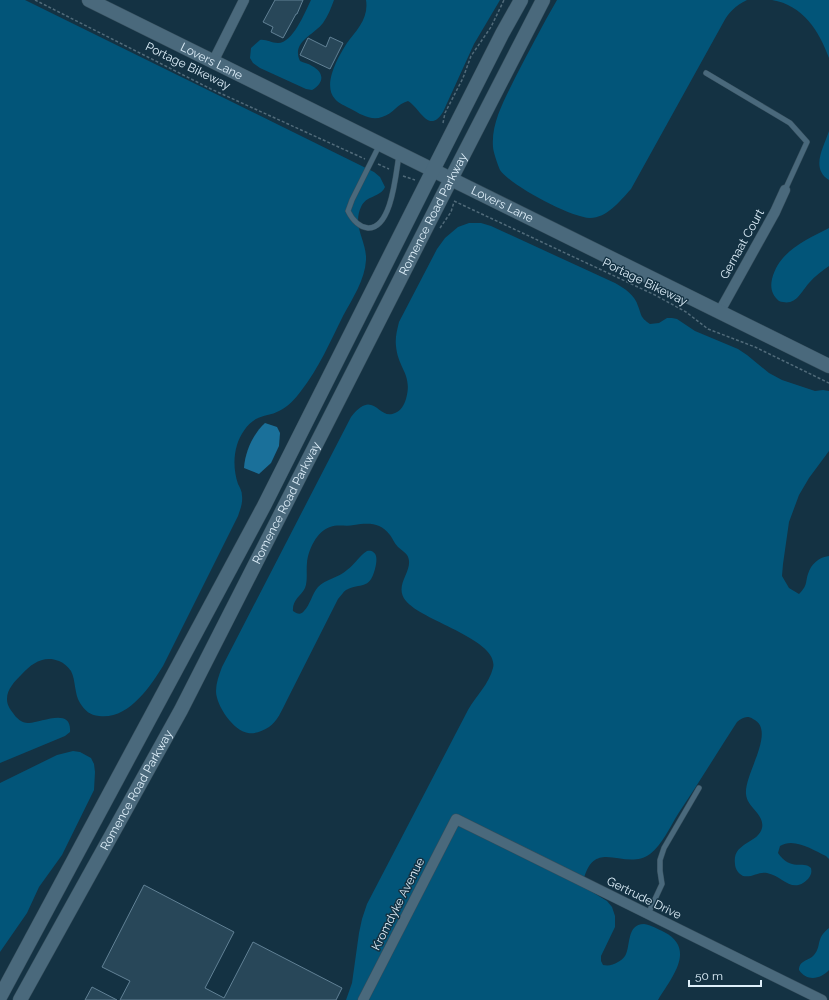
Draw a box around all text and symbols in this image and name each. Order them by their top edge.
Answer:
street label: Portage Bikeway [143,39,233,93]
street label: Lovers Lane [178,40,245,83]
street label: Romence Road Parkway [396,150,470,278]
street label: Lovers Lane [469,183,536,225]
street label: Gernaat Court [717,207,767,281]
street label: Portage Bikeway [600,255,690,309]
street label: Romence Road Parkway [249,439,323,566]
street label: Romence Road Parkway [98,727,176,853]
street label: Kromdyke Avenue [369,855,427,953]
street label: Gertrude Drive [604,874,684,922]
scale bar [689,962,761,988]
text: 50 m [695,969,723,983]

